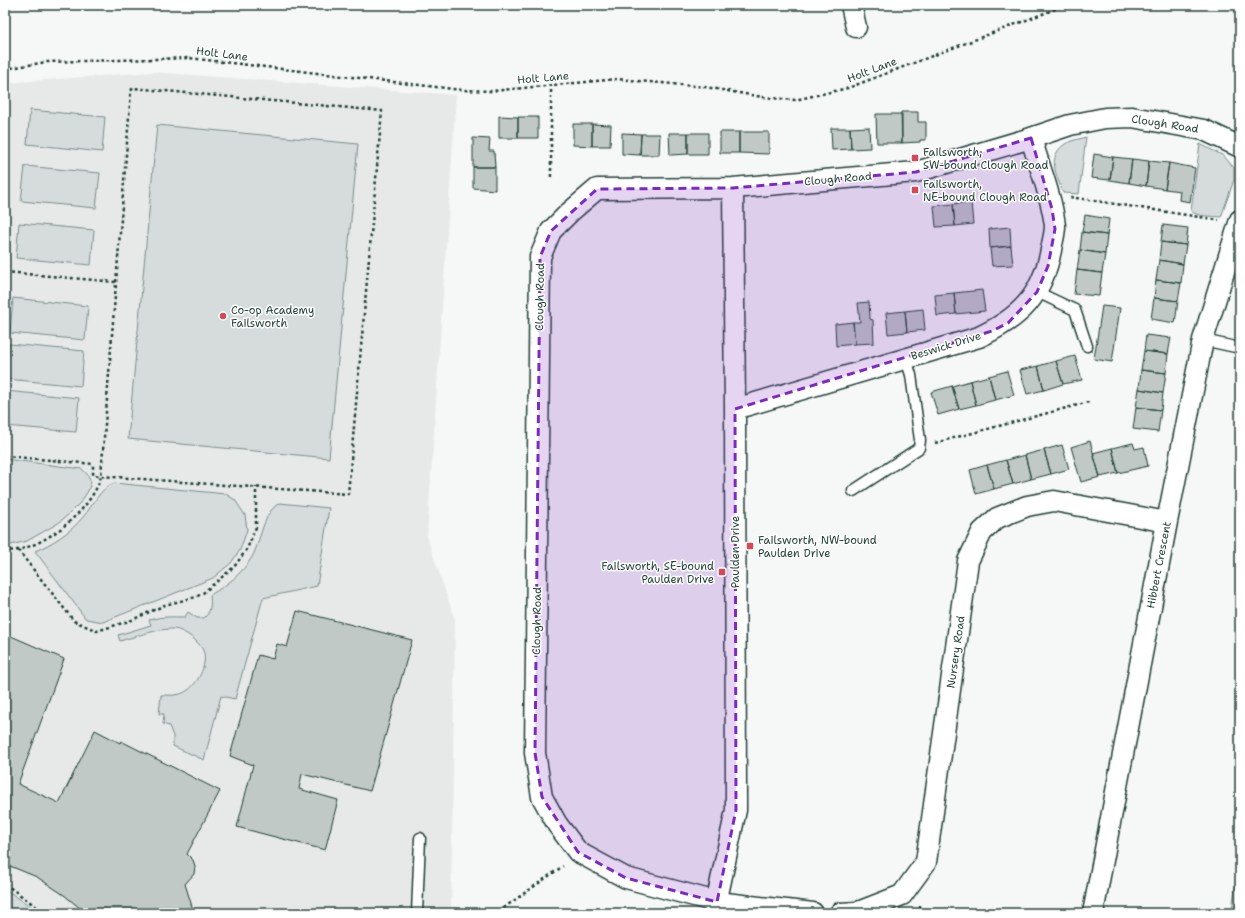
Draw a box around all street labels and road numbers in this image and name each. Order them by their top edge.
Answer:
street label: Holt Lane [195,43,249,65]
street label: Holt Lane [845,54,899,86]
street label: Holt Lane [516,68,570,88]
street label: Clough Road [1130,111,1200,137]
street label: Clough Road [804,169,872,189]
street label: Clough Road [532,263,548,331]
street label: Beswick Drive [909,328,983,364]
street label: Paulden Drive [728,516,743,588]
street label: Hibbert Crescent [1143,520,1175,610]
street label: Clough Road [529,587,545,655]
street label: Nursery Road [943,615,969,689]

